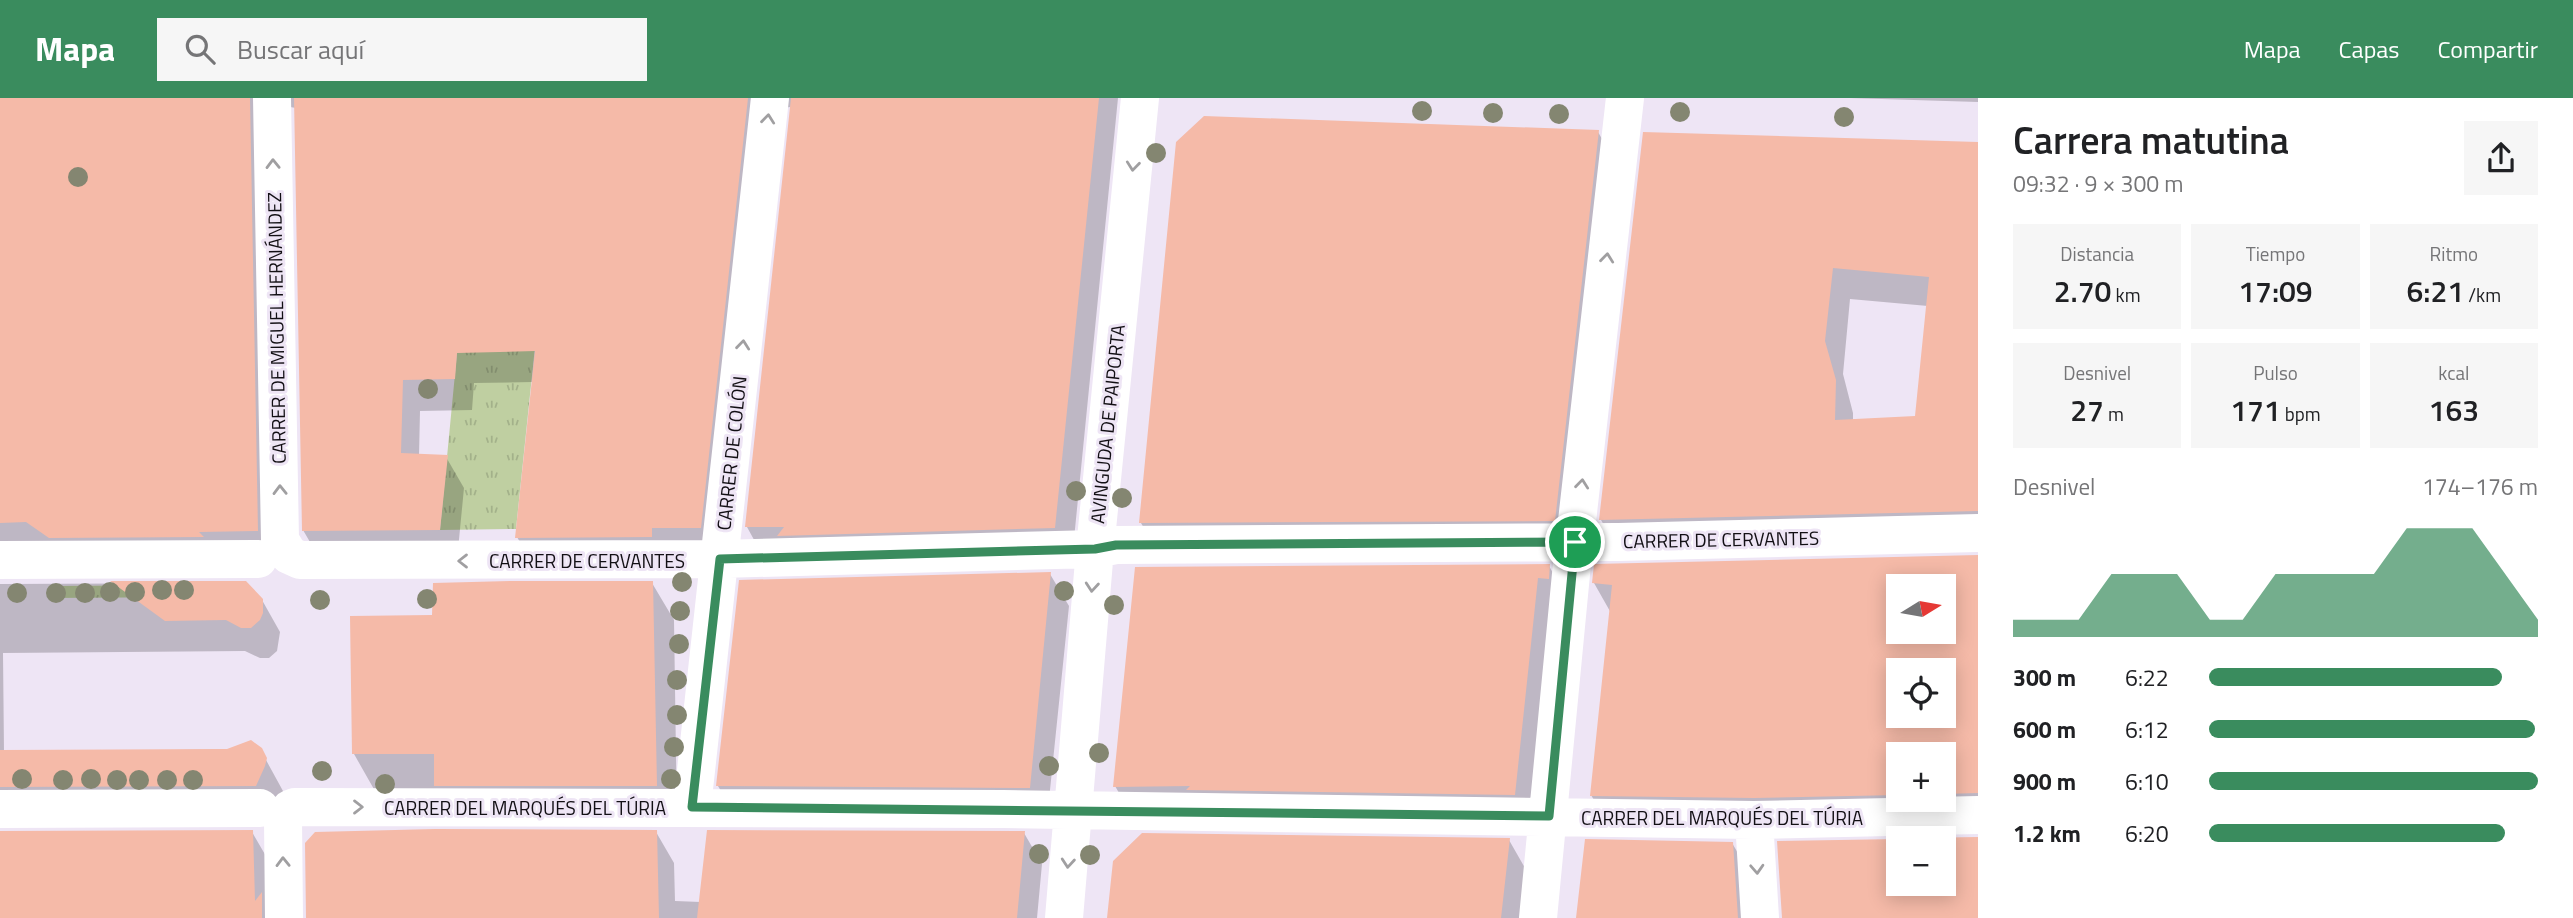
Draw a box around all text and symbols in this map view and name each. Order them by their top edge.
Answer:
search box [157,18,647,81]
text: Mapa [35,24,115,74]
icon: search [181,30,219,68]
text: Buscar aquí [237,30,364,69]
text: Mapa [2244,31,2301,67]
text: Capas [2339,31,2399,67]
text: Compartir [2437,31,2538,67]
text: Carrera matutina [2013,111,2289,169]
one-way arrow [760,113,775,125]
button: share [2464,121,2538,195]
one-way arrow [266,158,281,169]
one-way arrow [1126,161,1141,172]
text: 09:32 · 9 × 300 m [2013,166,2183,201]
street label: CARRER DE MIGUEL HERNÁNDEZ [259,192,293,464]
text: Distancia [2060,239,2134,268]
text: Tiempo [2246,239,2305,268]
text: Ritmo [2430,239,2478,268]
one-way arrow [1599,253,1614,264]
text: 2.70 [2054,268,2111,314]
text: 17:09 [2238,268,2313,314]
text: 6:21 [2407,268,2464,314]
text: km [2111,280,2141,309]
text: /km [2464,280,2501,309]
street label: AVINGUDA DE PAIPORTA [1082,323,1132,525]
one-way arrow [735,340,750,351]
text: Desnivel [2063,358,2131,387]
text: Pulso [2253,358,2298,387]
text: kcal [2438,358,2469,387]
street label: CARRER DE COLÓN [708,374,754,532]
text: 27 [2070,387,2104,433]
text: 171 [2230,387,2281,433]
text: 163 [2429,387,2479,433]
text: m [2104,399,2124,428]
text: bpm [2281,399,2321,428]
text: Desnivel [2013,469,2095,504]
text: 174–176 m [2422,469,2538,504]
one-way arrow [1574,479,1589,490]
one-way arrow [272,484,287,495]
pin [1545,512,1605,572]
icon: arrive [1556,523,1594,561]
street label: CARRER DE CERVANTES [1623,523,1819,555]
street label: CARRER DE CERVANTES [489,546,685,575]
one-way arrow [458,553,468,569]
north arrow [1886,574,1956,644]
map controls [1886,574,1956,896]
one-way arrow [1085,582,1100,593]
button: locate [1886,658,1956,728]
text: 300 m [2013,660,2076,695]
text: 6:22 [2125,660,2169,695]
text: 600 m [2013,712,2076,747]
text: 6:12 [2125,712,2169,747]
button: + [1886,742,1956,812]
text: 900 m [2013,764,2076,799]
text: 6:10 [2125,764,2169,799]
street label: CARRER DEL MARQUÉS DEL TÚRIA [384,793,666,822]
one-way arrow [353,799,363,815]
street label: CARRER DEL MARQUÉS DEL TÚRIA [1581,803,1863,832]
text: 1.2 km [2013,816,2081,851]
text: 6:20 [2125,816,2169,851]
button: − [1886,826,1956,896]
one-way arrow [275,857,291,867]
one-way arrow [1061,858,1076,869]
one-way arrow [1749,864,1764,875]

